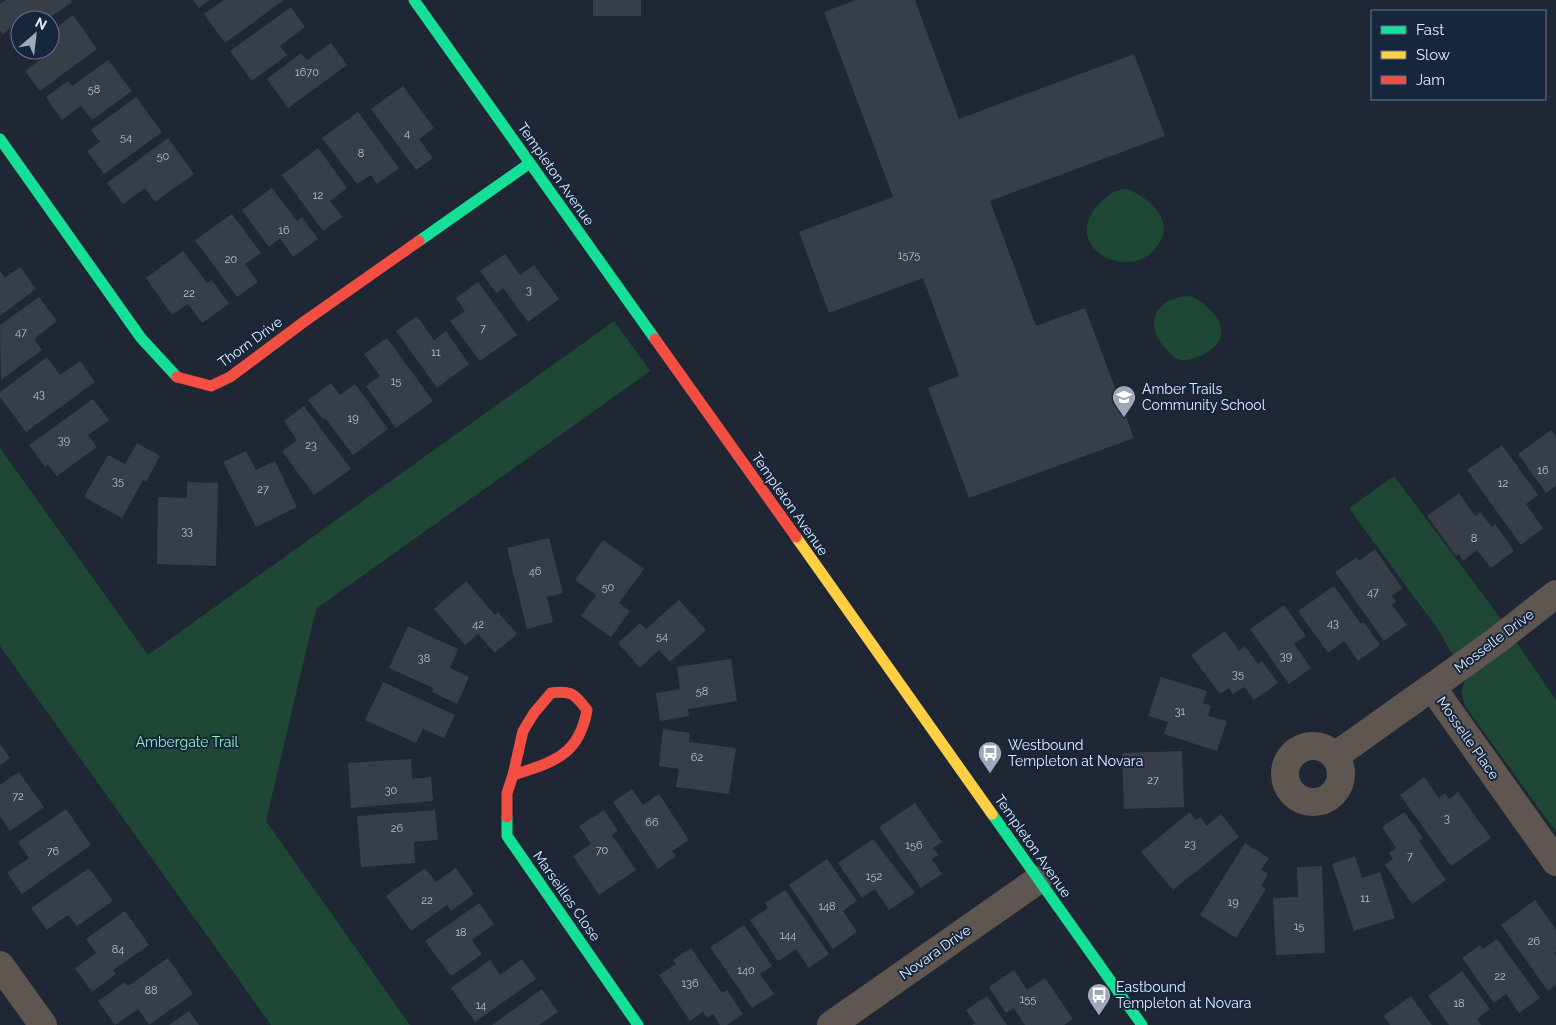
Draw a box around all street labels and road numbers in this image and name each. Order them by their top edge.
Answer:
street label: Templeton Avenue [514,119,598,229]
street label: Thorn Drive [215,313,285,371]
street label: Templeton Avenue [748,449,832,559]
street label: Mosselle Drive [1451,606,1537,676]
street label: Mosselle Place [1433,693,1503,783]
street label: Templeton Avenue [991,791,1075,901]
street label: Marseilles Close [530,848,604,944]
street label: Novara Drive [896,922,974,982]

